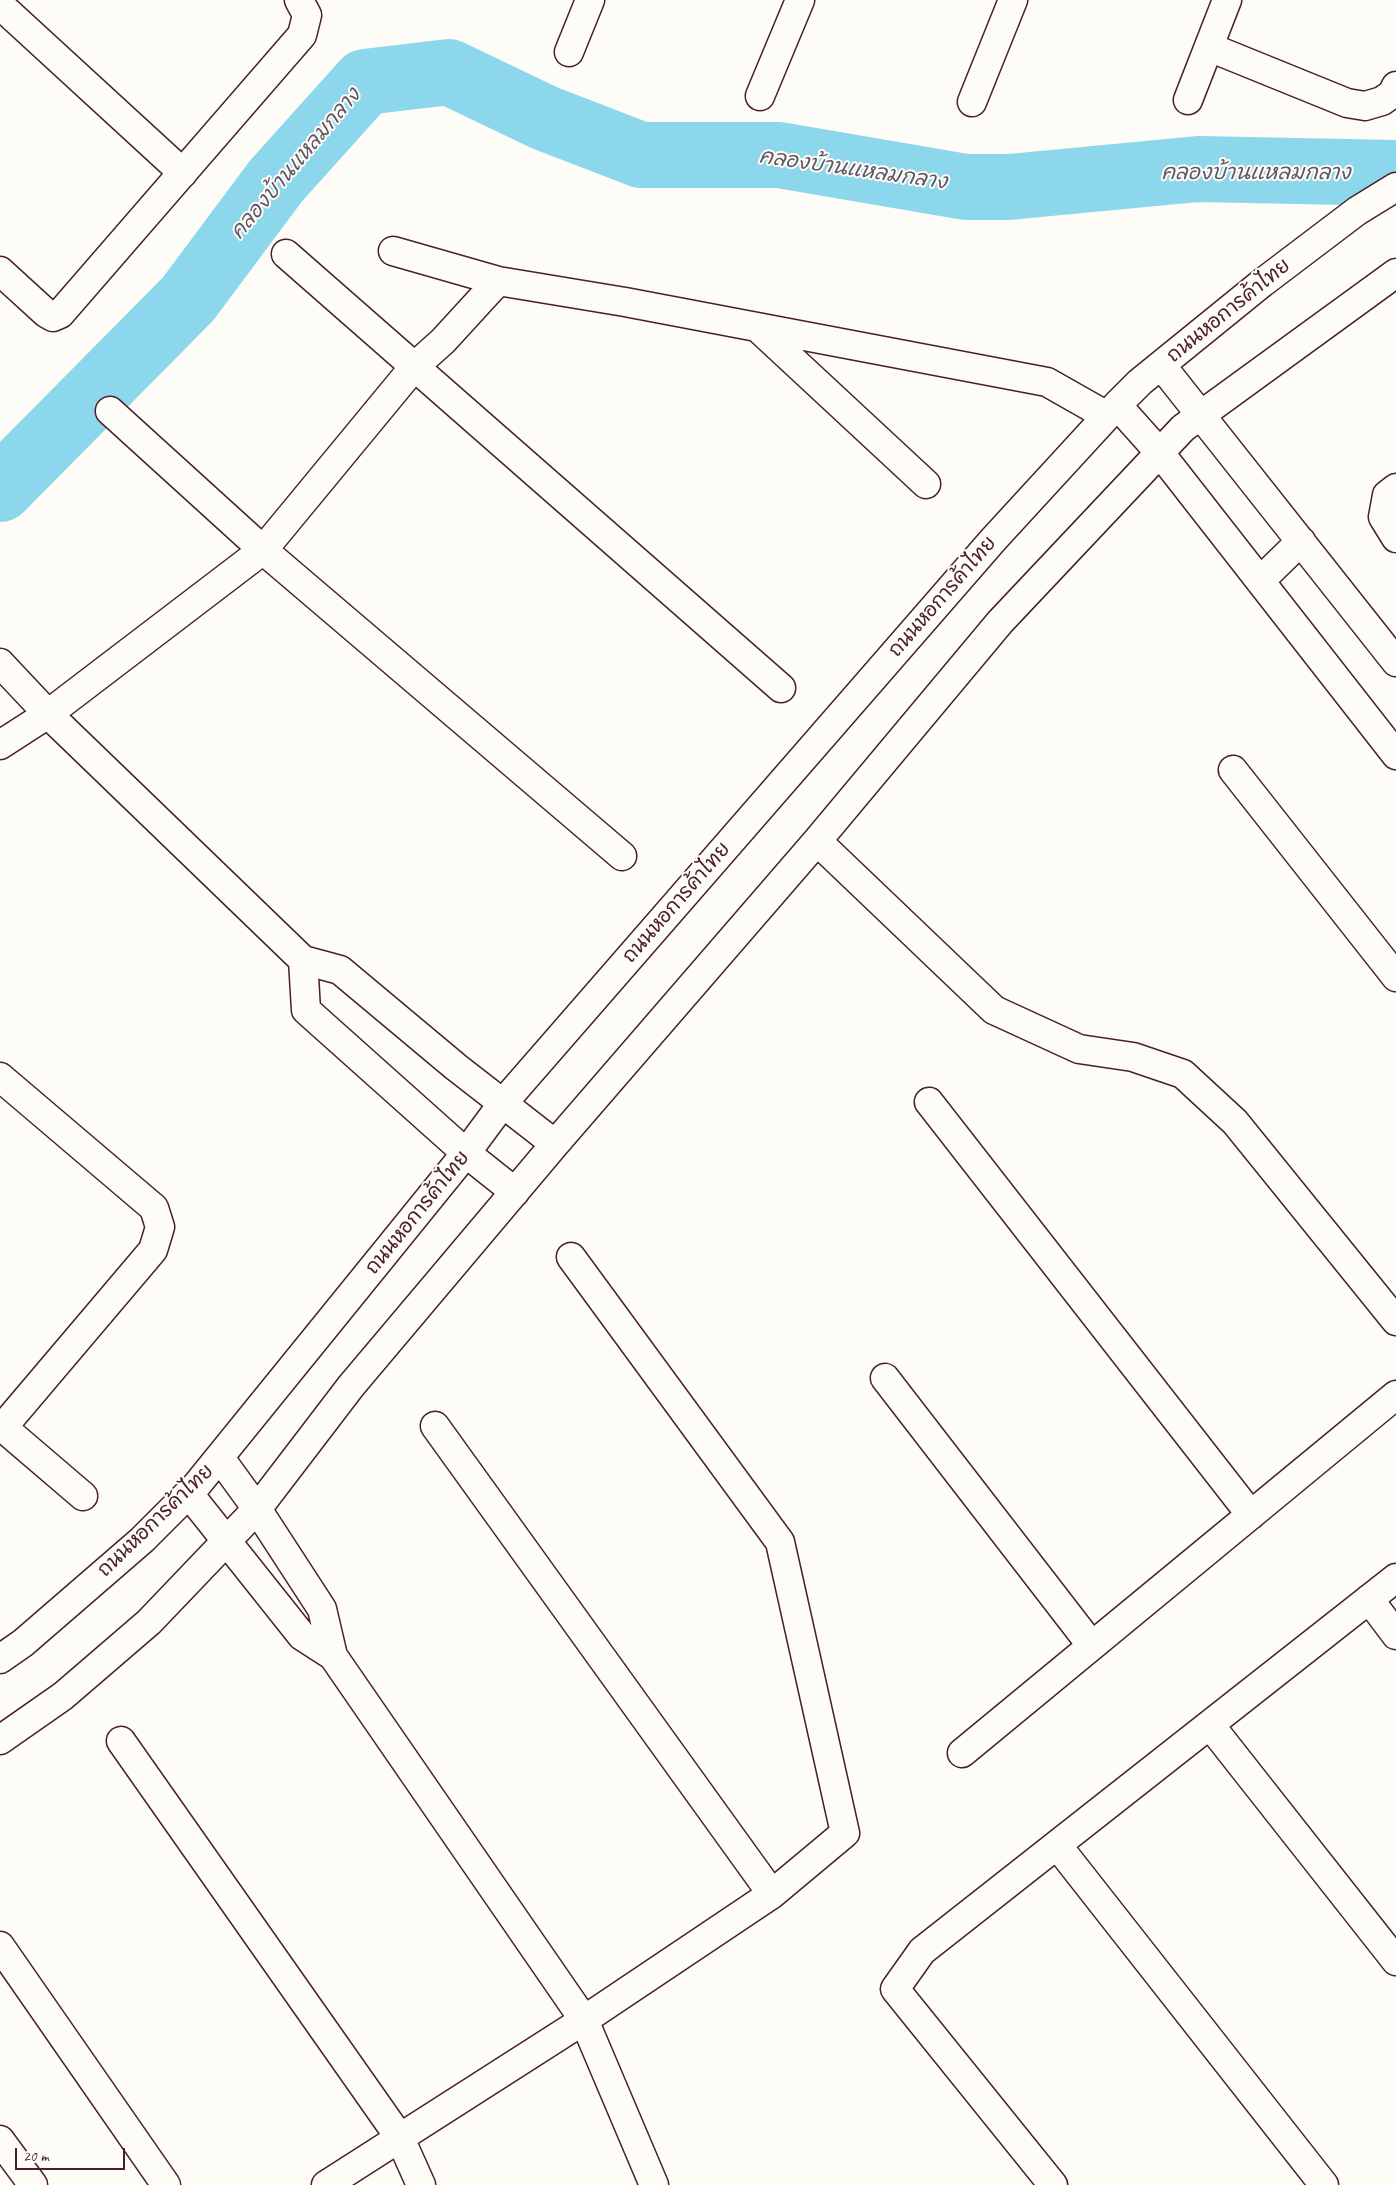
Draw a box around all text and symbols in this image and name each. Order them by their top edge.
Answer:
water label: คลองบ้านแหลมกลาง [226,83,366,245]
water label: คลองบ้านแหลมกลาง [758,144,948,196]
water label: คลองบ้านแหลมกลาง [1161,160,1351,186]
street label: ถนนหอการค้าไทย [1162,254,1296,368]
street label: ถนนหอการค้าไทย [884,532,1002,662]
street label: ถนนหอการค้าไทย [618,838,736,968]
street label: ถนนหอการค้าไทย [361,1146,475,1280]
street label: ถนนหอการค้าไทย [93,1460,219,1582]
scale bar [18,2138,128,2170]
text: 20 m [23,2147,49,2166]

